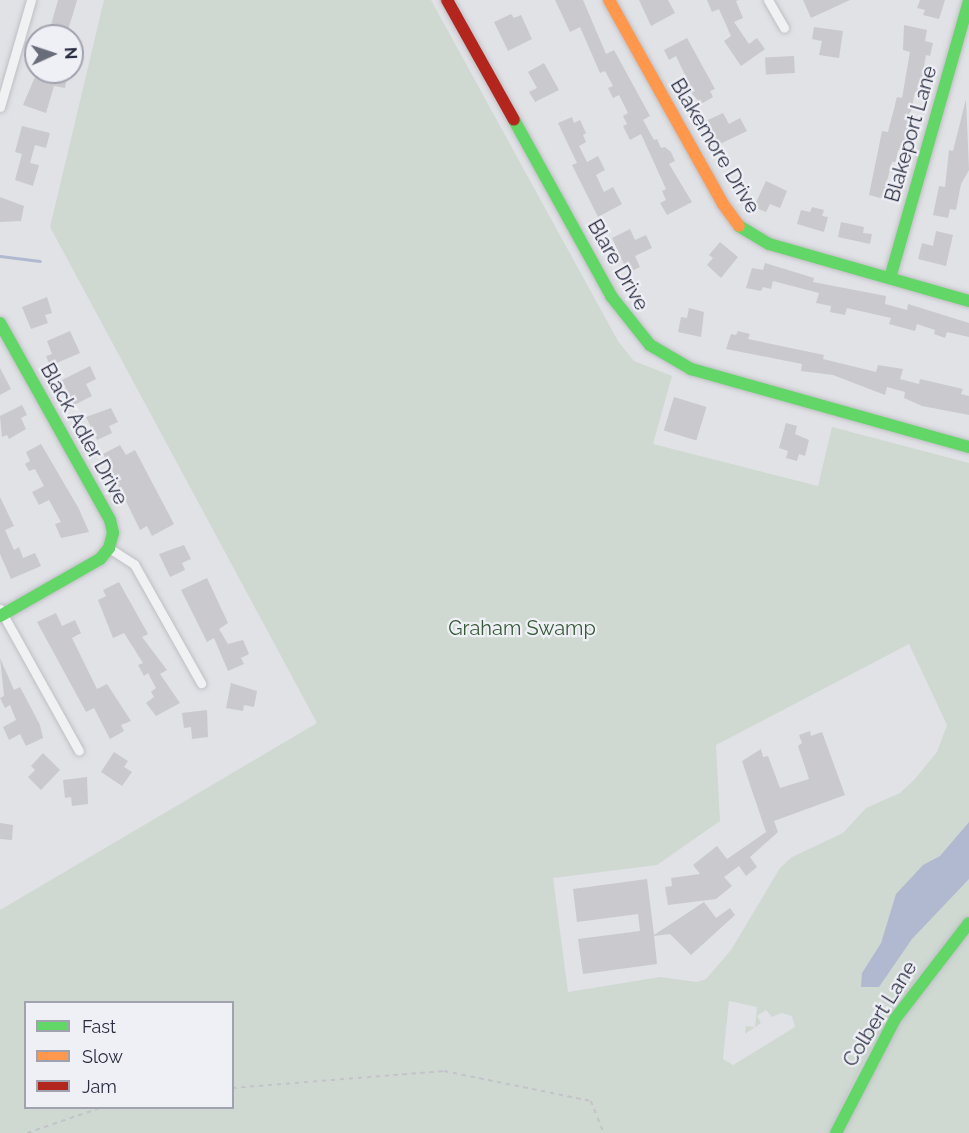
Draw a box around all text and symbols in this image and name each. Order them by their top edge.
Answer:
north arrow [24,24,84,84]
text: N [61,47,80,60]
street label: Blakeport Lane [880,63,942,205]
street label: Blakemore Drive [665,74,765,218]
street label: Blare Drive [582,215,654,315]
street label: Black Adler Drive [35,359,133,509]
park label: Graham Swamp [448,616,596,640]
street label: Colbert Lane [838,957,922,1071]
legend [24,1001,234,1109]
text: Fast [82,1016,116,1037]
text: Slow [82,1046,123,1067]
text: Jam [82,1076,117,1097]

